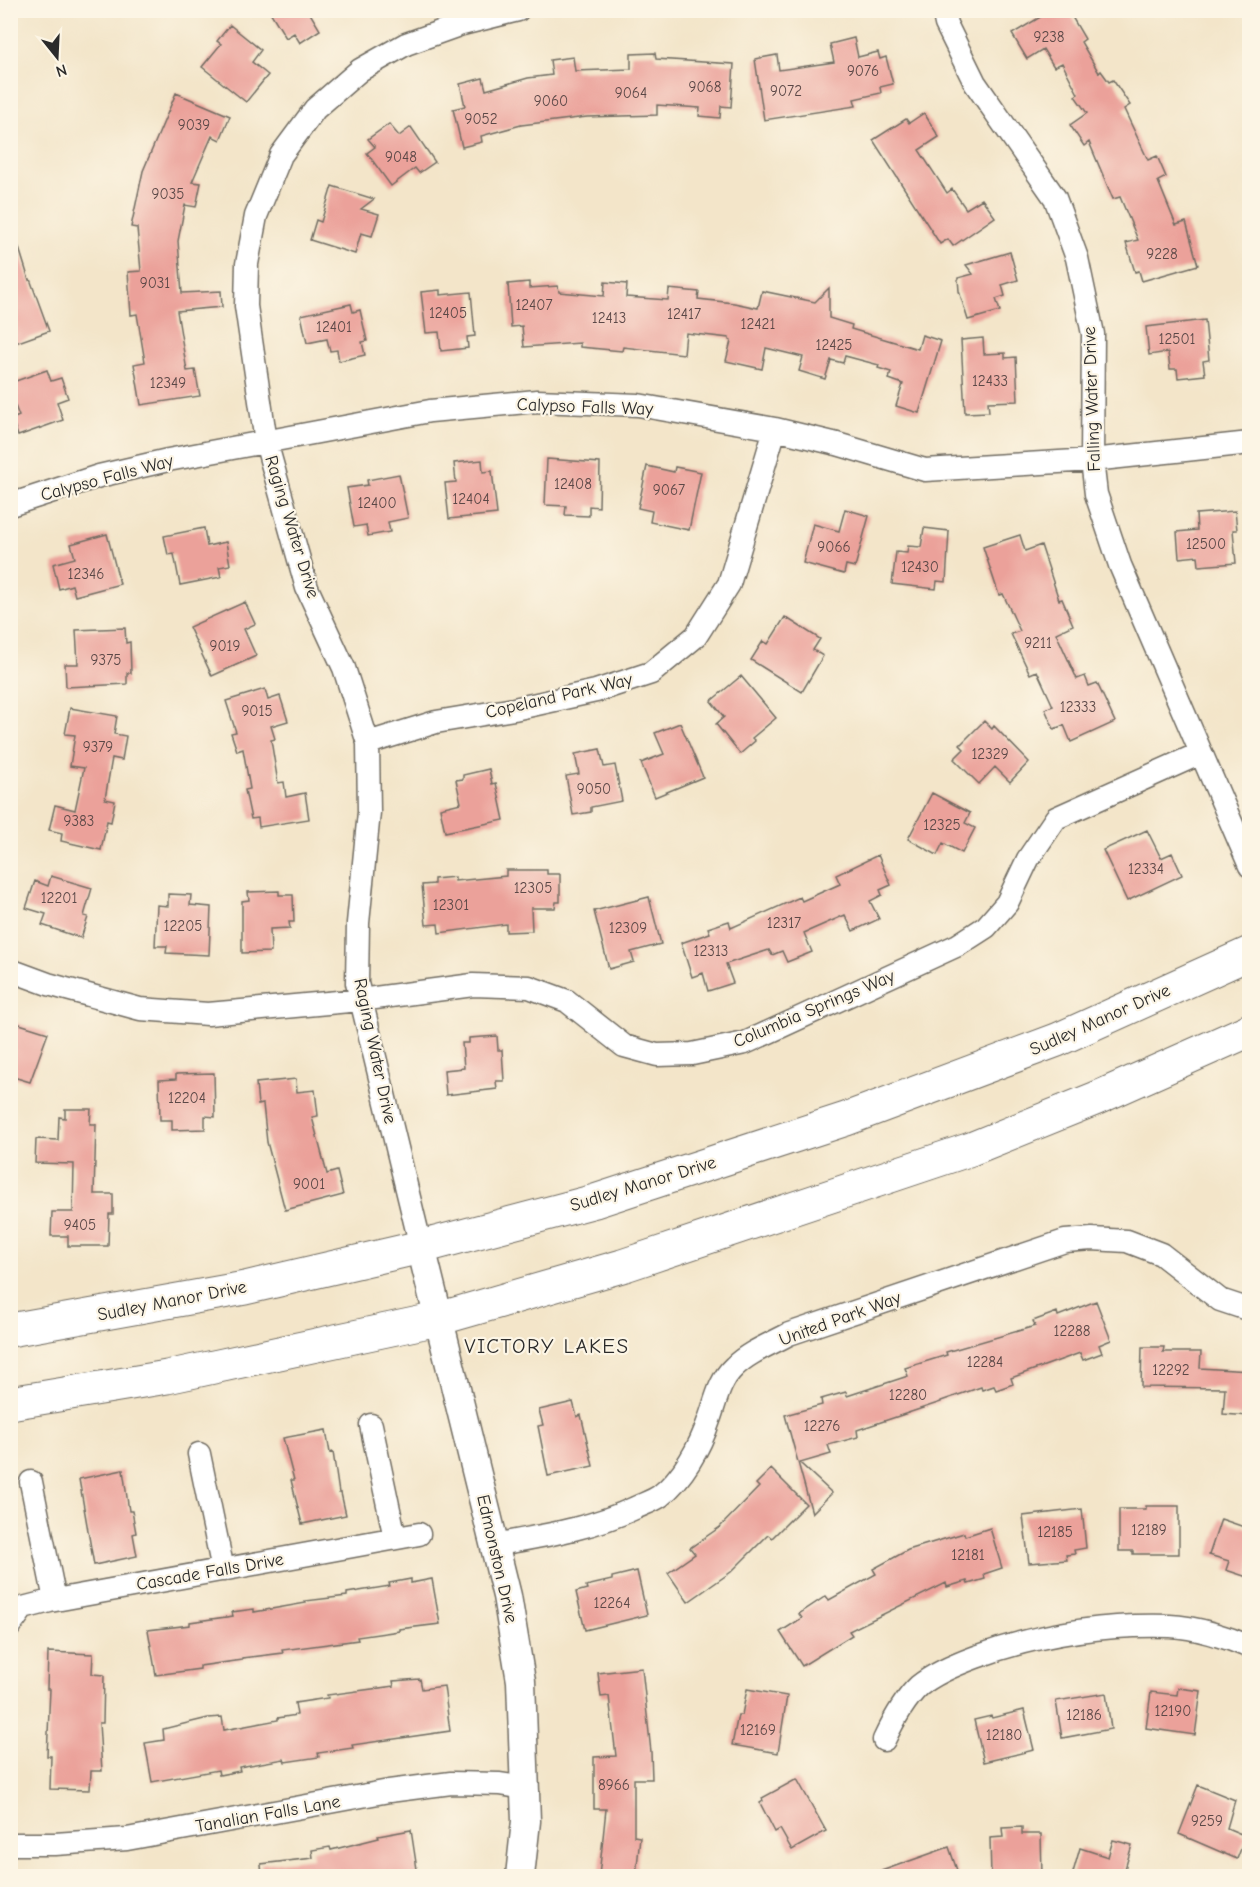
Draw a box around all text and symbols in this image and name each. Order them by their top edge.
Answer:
north arrow [27,27,87,87]
house number: 9238 [1033,28,1065,46]
text: N [54,60,69,80]
house number: 9076 [847,62,879,80]
house number: 9068 [689,78,721,96]
house number: 9072 [770,82,802,100]
house number: 9064 [615,84,647,102]
house number: 9060 [534,92,568,110]
house number: 9052 [464,110,498,128]
house number: 9039 [178,116,210,134]
house number: 9048 [385,148,417,166]
house number: 9035 [152,185,184,203]
house number: 9228 [1146,245,1178,263]
house number: 9031 [140,274,170,292]
house number: 12407 [515,296,553,314]
house number: 12405 [429,304,467,322]
house number: 12417 [667,305,701,323]
house number: 12413 [592,309,626,327]
house number: 12421 [741,315,775,333]
house number: 12401 [316,318,352,336]
street label: Falling Water Drive [1079,326,1105,472]
house number: 12501 [1159,330,1196,348]
house number: 12425 [816,336,852,354]
house number: 12433 [972,372,1008,390]
house number: 12349 [150,374,186,392]
street label: Calypso Falls Way [516,394,655,420]
street label: Calypso Falls Way [38,450,177,506]
street label: Raging Water Drive [260,453,324,601]
house number: 12408 [554,475,592,493]
house number: 9067 [653,481,685,499]
house number: 12404 [452,490,490,508]
house number: 12400 [357,494,397,512]
house number: 12500 [1186,535,1226,553]
house number: 9066 [817,538,851,556]
house number: 12430 [901,558,939,576]
house number: 12346 [68,565,104,583]
house number: 9211 [1024,634,1052,652]
house number: 9019 [209,637,241,655]
house number: 9375 [91,651,121,669]
street label: Copeland Park Way [484,669,635,723]
house number: 12333 [1060,698,1096,716]
house number: 9015 [241,702,273,720]
house number: 9379 [83,738,113,756]
house number: 12329 [971,745,1009,763]
house number: 9050 [577,780,611,798]
house number: 9383 [64,812,94,830]
house number: 12325 [923,816,961,834]
house number: 12334 [1128,860,1164,878]
house number: 12305 [514,879,552,897]
house number: 12201 [41,889,77,907]
house number: 12301 [433,896,469,914]
house number: 12317 [767,914,801,932]
house number: 12205 [164,917,202,935]
house number: 12309 [609,919,647,937]
house number: 12313 [694,942,728,960]
street label: Columbia Springs Way [730,965,899,1052]
street label: Raging Water Drive [349,976,401,1126]
street label: Sudley Manor Drive [1027,980,1173,1060]
house number: 12204 [168,1089,206,1107]
street label: Sudley Manor Drive [568,1152,718,1216]
house number: 9001 [293,1175,325,1193]
house number: 9405 [64,1216,96,1234]
street label: Sudley Manor Drive [96,1276,248,1326]
street label: United Park Way [776,1287,905,1351]
house number: 12288 [1053,1322,1091,1340]
district label: VICTORY LAKES [464,1334,630,1358]
house number: 12284 [967,1353,1003,1371]
house number: 12292 [1152,1361,1190,1379]
house number: 12280 [889,1386,927,1404]
house number: 12276 [804,1417,840,1435]
street label: Edmonston Drive [472,1493,522,1625]
house number: 12189 [1131,1521,1167,1539]
house number: 12185 [1037,1523,1073,1541]
house number: 12181 [951,1546,985,1564]
street label: Cascade Falls Drive [135,1549,285,1595]
house number: 12264 [593,1594,631,1612]
house number: 12190 [1155,1702,1191,1720]
house number: 12186 [1066,1706,1102,1724]
house number: 12169 [740,1721,776,1739]
house number: 12180 [986,1726,1022,1744]
house number: 8966 [598,1776,630,1794]
street label: Tanalian Falls Lane [194,1791,342,1837]
house number: 9259 [1191,1812,1223,1830]

